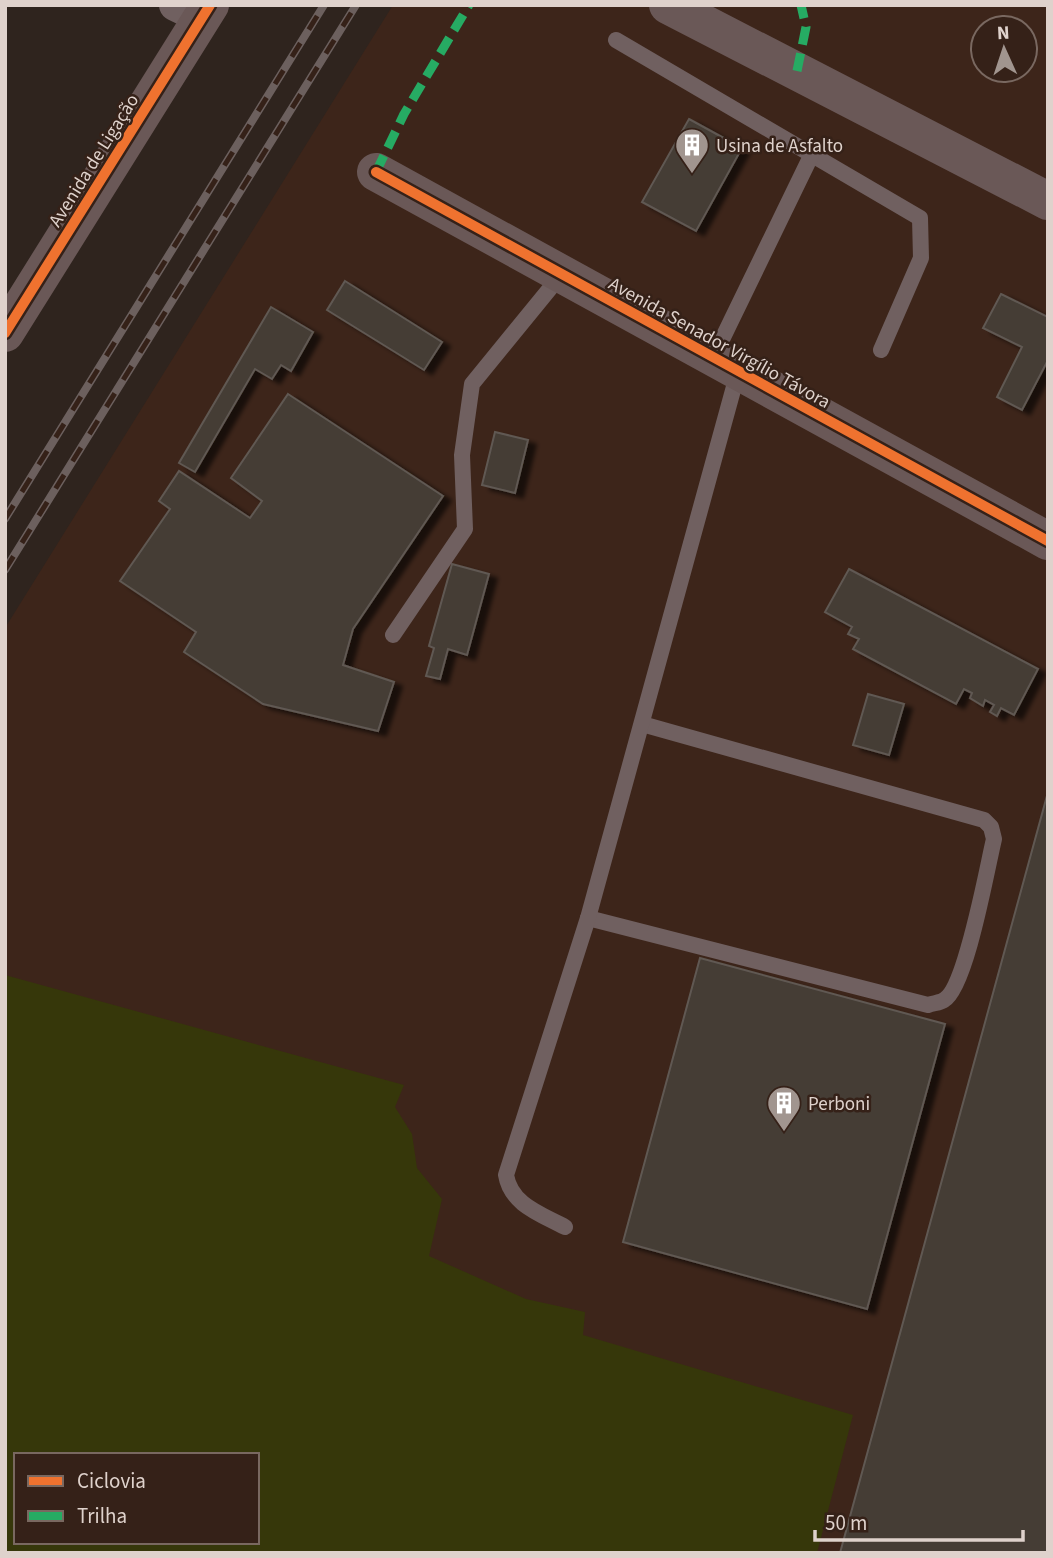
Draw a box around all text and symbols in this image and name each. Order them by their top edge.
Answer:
north arrow [969,14,1039,84]
text: N [996,20,1010,47]
street label: Avenida de Ligação [42,89,146,233]
building icon: Usina de Asfalto [673,126,711,175]
place label: Usina de Asfalto [716,133,843,160]
street label: Avenida Senador Virgílio Távora [603,271,835,416]
building icon: Perboni [765,1084,803,1133]
place label: Perboni [808,1091,870,1118]
legend [14,1453,259,1544]
text: Ciclovia [77,1466,146,1496]
scale bar [815,1498,1023,1542]
text: Trilha [77,1501,127,1531]
text: 50 m [825,1508,867,1538]

